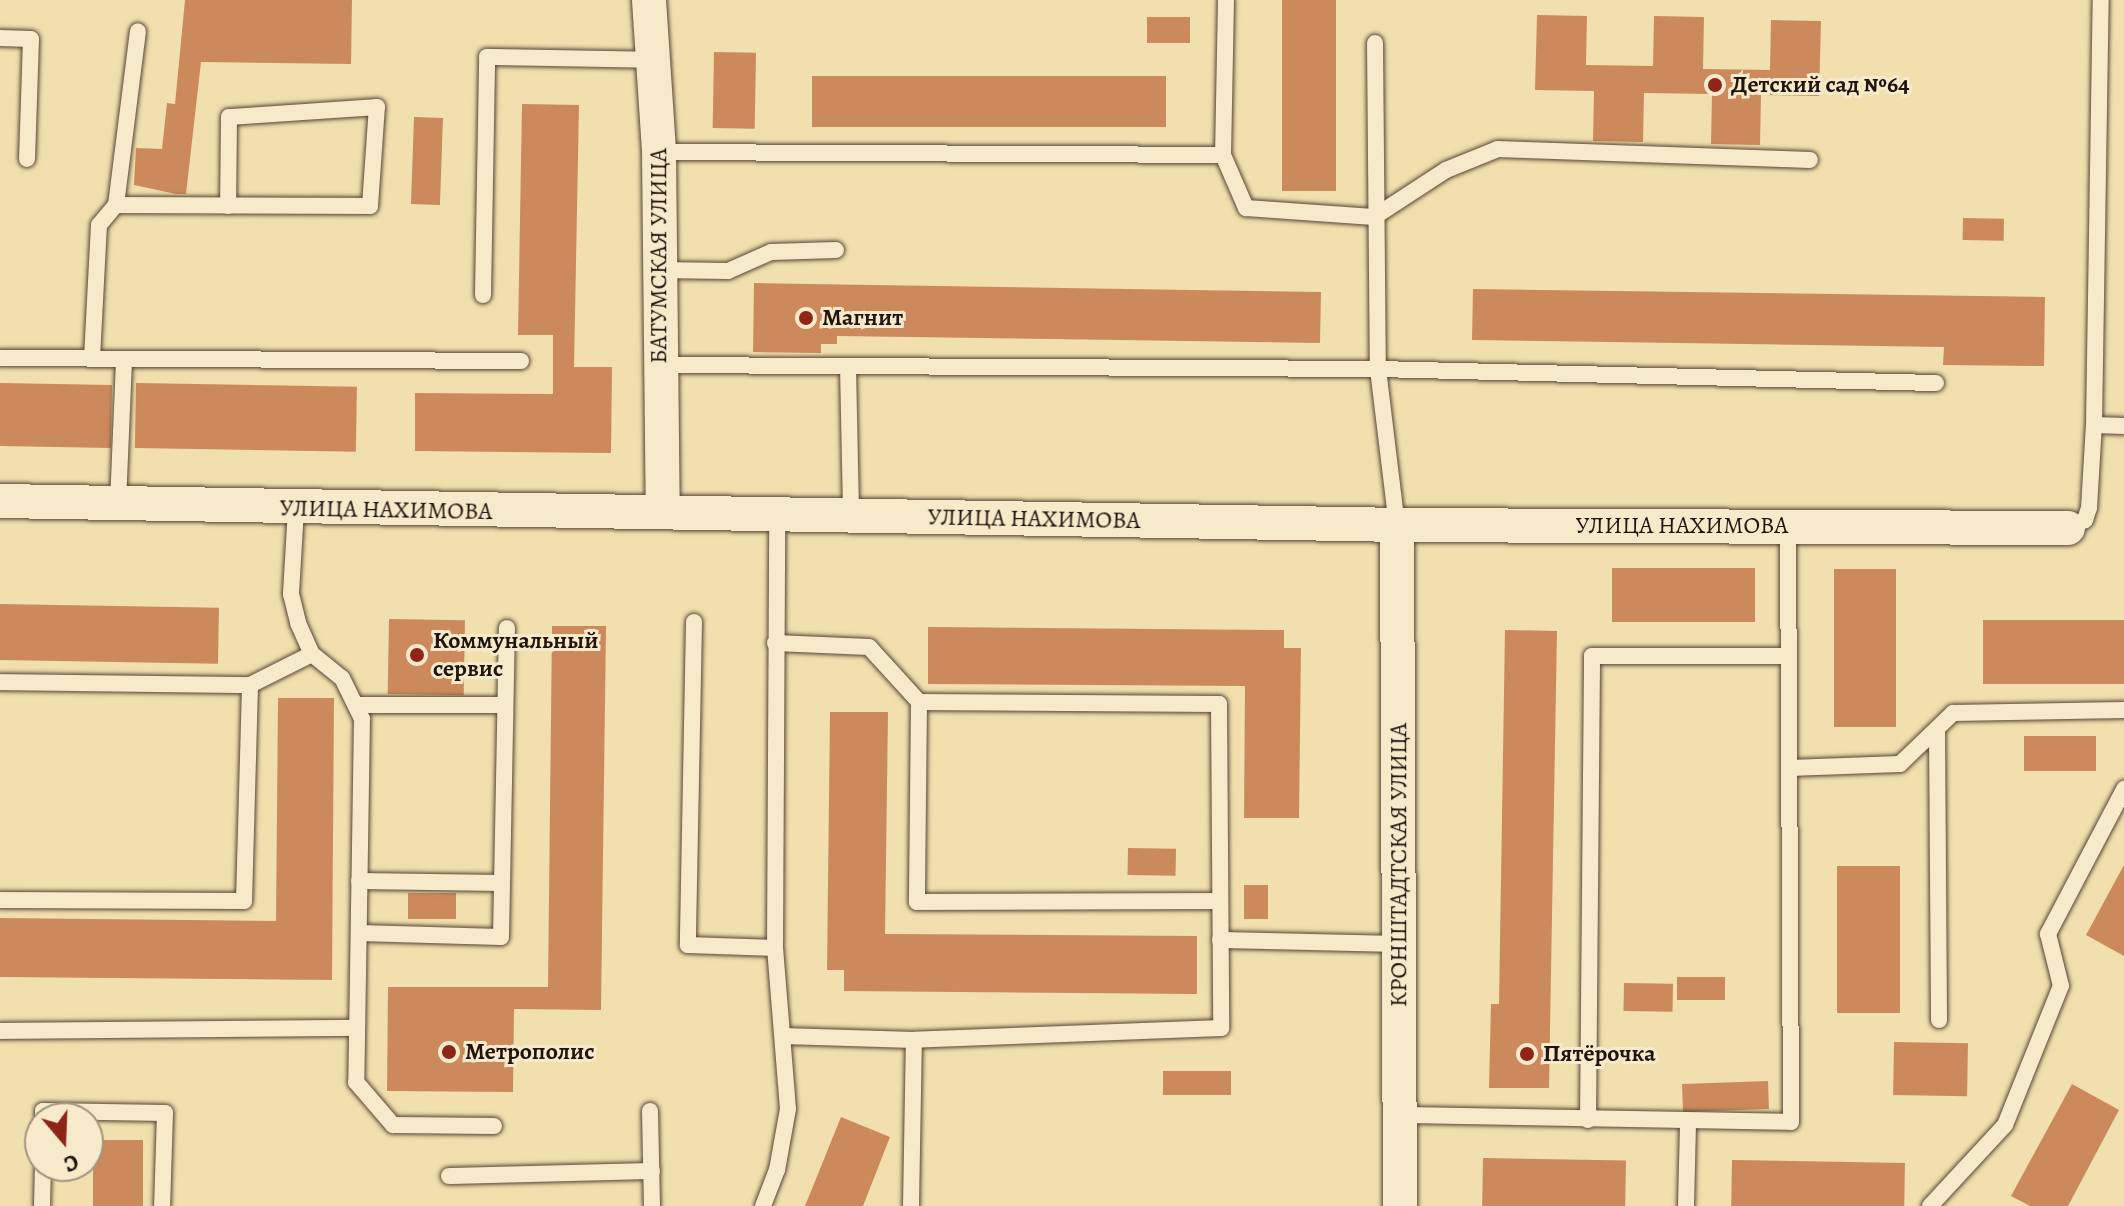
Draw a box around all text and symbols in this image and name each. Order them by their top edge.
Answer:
place label: Детский сад №64 [1731,71,1909,99]
marker: Детский сад №64 [1706,76,1724,94]
street label: БАТУМСКАЯ УЛИЦА [645,148,673,364]
place label: Магнит [822,304,903,332]
marker: Магнит [797,309,815,327]
street label: УЛИЦА НАХИМОВА [279,494,493,526]
street label: УЛИЦА НАХИМОВА [927,503,1141,535]
street label: УЛИЦА НАХИМОВА [1576,512,1788,540]
place label: Коммунальный сервис [433,627,598,683]
marker: Коммунальный сервис [408,646,426,664]
street label: КРОНШТАДТСКАЯ УЛИЦА [1385,723,1413,1007]
place label: Метрополис [465,1038,595,1066]
place label: Пятёрочка [1543,1040,1656,1068]
marker: Метрополис [440,1043,458,1061]
marker: Пятёрочка [1518,1045,1536,1063]
north arrow [24,1102,104,1182]
text: С [60,1146,82,1179]

